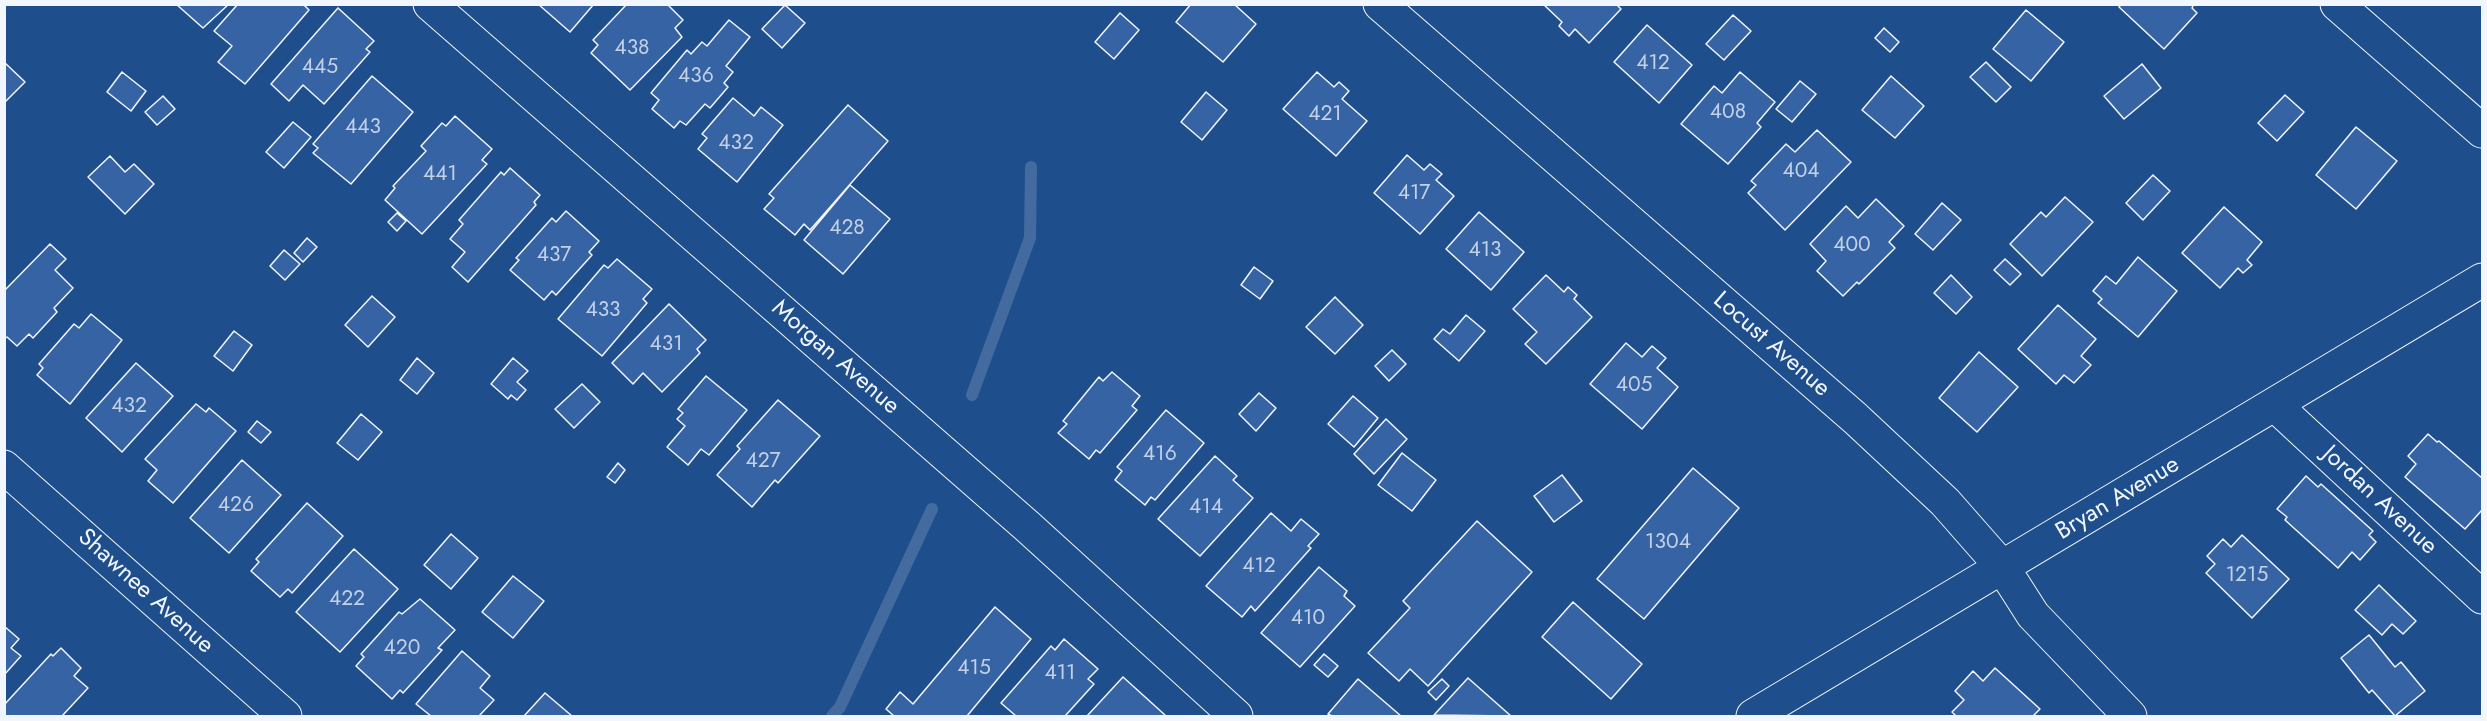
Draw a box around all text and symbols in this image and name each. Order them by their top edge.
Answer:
house number: 438 [614,36,650,62]
house number: 412 [1636,51,1670,77]
house number: 445 [302,55,338,81]
house number: 436 [678,64,714,90]
house number: 408 [1710,100,1746,126]
house number: 421 [1308,102,1342,128]
house number: 443 [345,115,381,141]
house number: 432 [718,131,754,157]
house number: 404 [1782,159,1820,185]
house number: 441 [423,162,457,188]
house number: 417 [1398,181,1430,207]
house number: 428 [829,216,865,242]
house number: 400 [1833,233,1871,259]
house number: 413 [1468,238,1502,264]
house number: 437 [537,243,571,269]
street label: Locust Avenue [1707,286,1835,404]
street label: Morgan Avenue [765,295,905,421]
house number: 433 [585,298,621,324]
house number: 431 [649,332,683,358]
house number: 405 [1616,373,1652,399]
house number: 432 [111,394,147,420]
street label: Jordan Avenue [2315,440,2443,562]
house number: 416 [1143,442,1177,468]
house number: 427 [745,449,781,475]
street label: Bryan Avenue [2051,451,2185,547]
house number: 426 [218,493,254,519]
house number: 414 [1189,495,1223,521]
street label: Shawnee Avenue [71,523,219,661]
house number: 1304 [1645,530,1691,556]
house number: 412 [1242,554,1276,580]
house number: 1215 [2226,563,2268,589]
house number: 422 [329,587,365,613]
house number: 410 [1291,606,1325,632]
house number: 420 [384,636,420,662]
house number: 415 [957,656,991,682]
house number: 411 [1044,661,1076,687]

